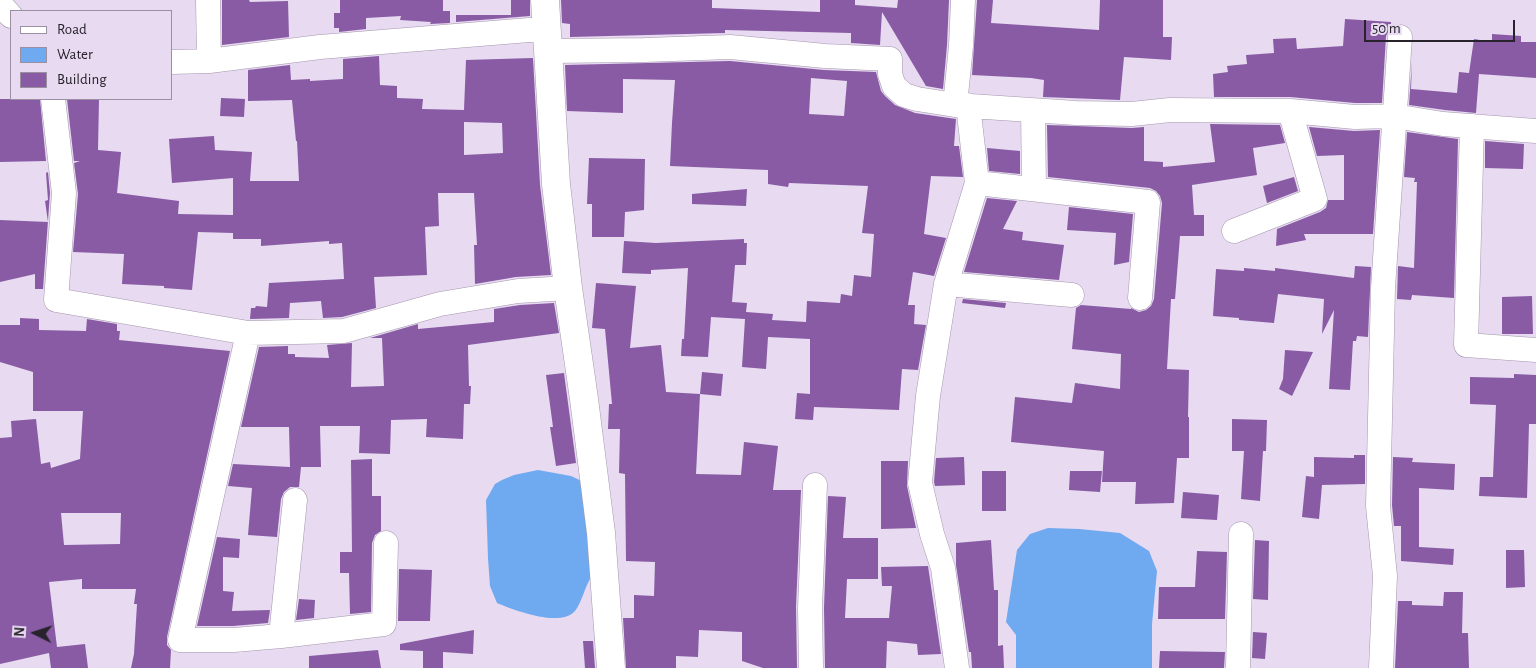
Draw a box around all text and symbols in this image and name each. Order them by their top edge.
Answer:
legend [10,10,172,100]
scale bar [1366,10,1517,42]
text: 50 m [1372,21,1401,36]
text: Road [57,22,87,37]
text: Water [57,47,93,62]
text: Building [57,72,107,87]
north arrow [10,608,60,658]
text: N [13,627,27,637]

